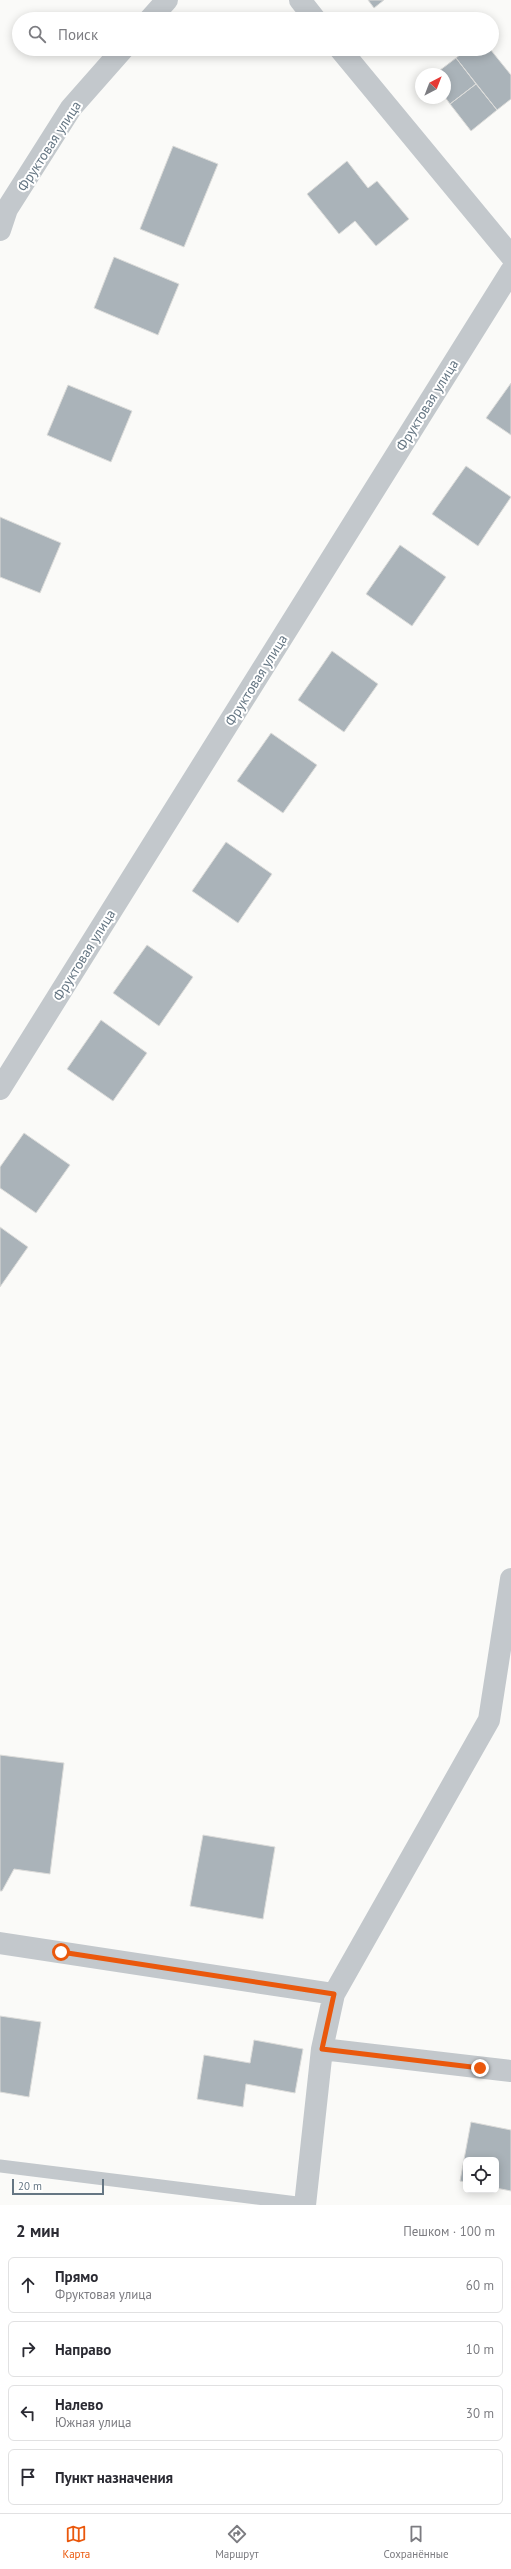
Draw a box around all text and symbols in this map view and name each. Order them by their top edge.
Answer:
search box [12,12,499,56]
icon: search [26,23,48,45]
text: Поиск [58,25,98,44]
north arrow [415,68,451,104]
street label: Фруктовая улица [13,97,85,195]
street label: Фруктовая улица [392,356,462,454]
street label: Фруктовая улица [221,631,291,729]
street label: Фруктовая улица [49,906,119,1004]
route start [52,1943,70,1961]
route end [471,2059,489,2077]
map controls [463,2157,499,2193]
button: locate [463,2157,499,2193]
scale bar [12,2177,104,2196]
text: 20 m [18,2179,42,2193]
text: 2 мин [16,2220,60,2242]
text: Пешком · 100 m [403,2223,495,2240]
text: Прямо [55,2267,98,2286]
icon: ahead [17,2274,39,2296]
text: 60 m [466,2277,494,2294]
text: Фруктовая улица [55,2286,152,2303]
icon: right [17,2338,39,2360]
text: Направо [55,2340,111,2359]
text: 10 m [466,2341,494,2358]
text: Налево [55,2395,103,2414]
icon: left [17,2402,39,2424]
text: 30 m [466,2405,494,2422]
text: Южная улица [55,2414,131,2431]
icon: arrive [17,2466,39,2488]
text: Пункт назначения [55,2468,173,2487]
tab: Карта [62,2523,90,2561]
tab: Маршрут [215,2523,259,2561]
tab: Сохранённые [384,2523,449,2561]

